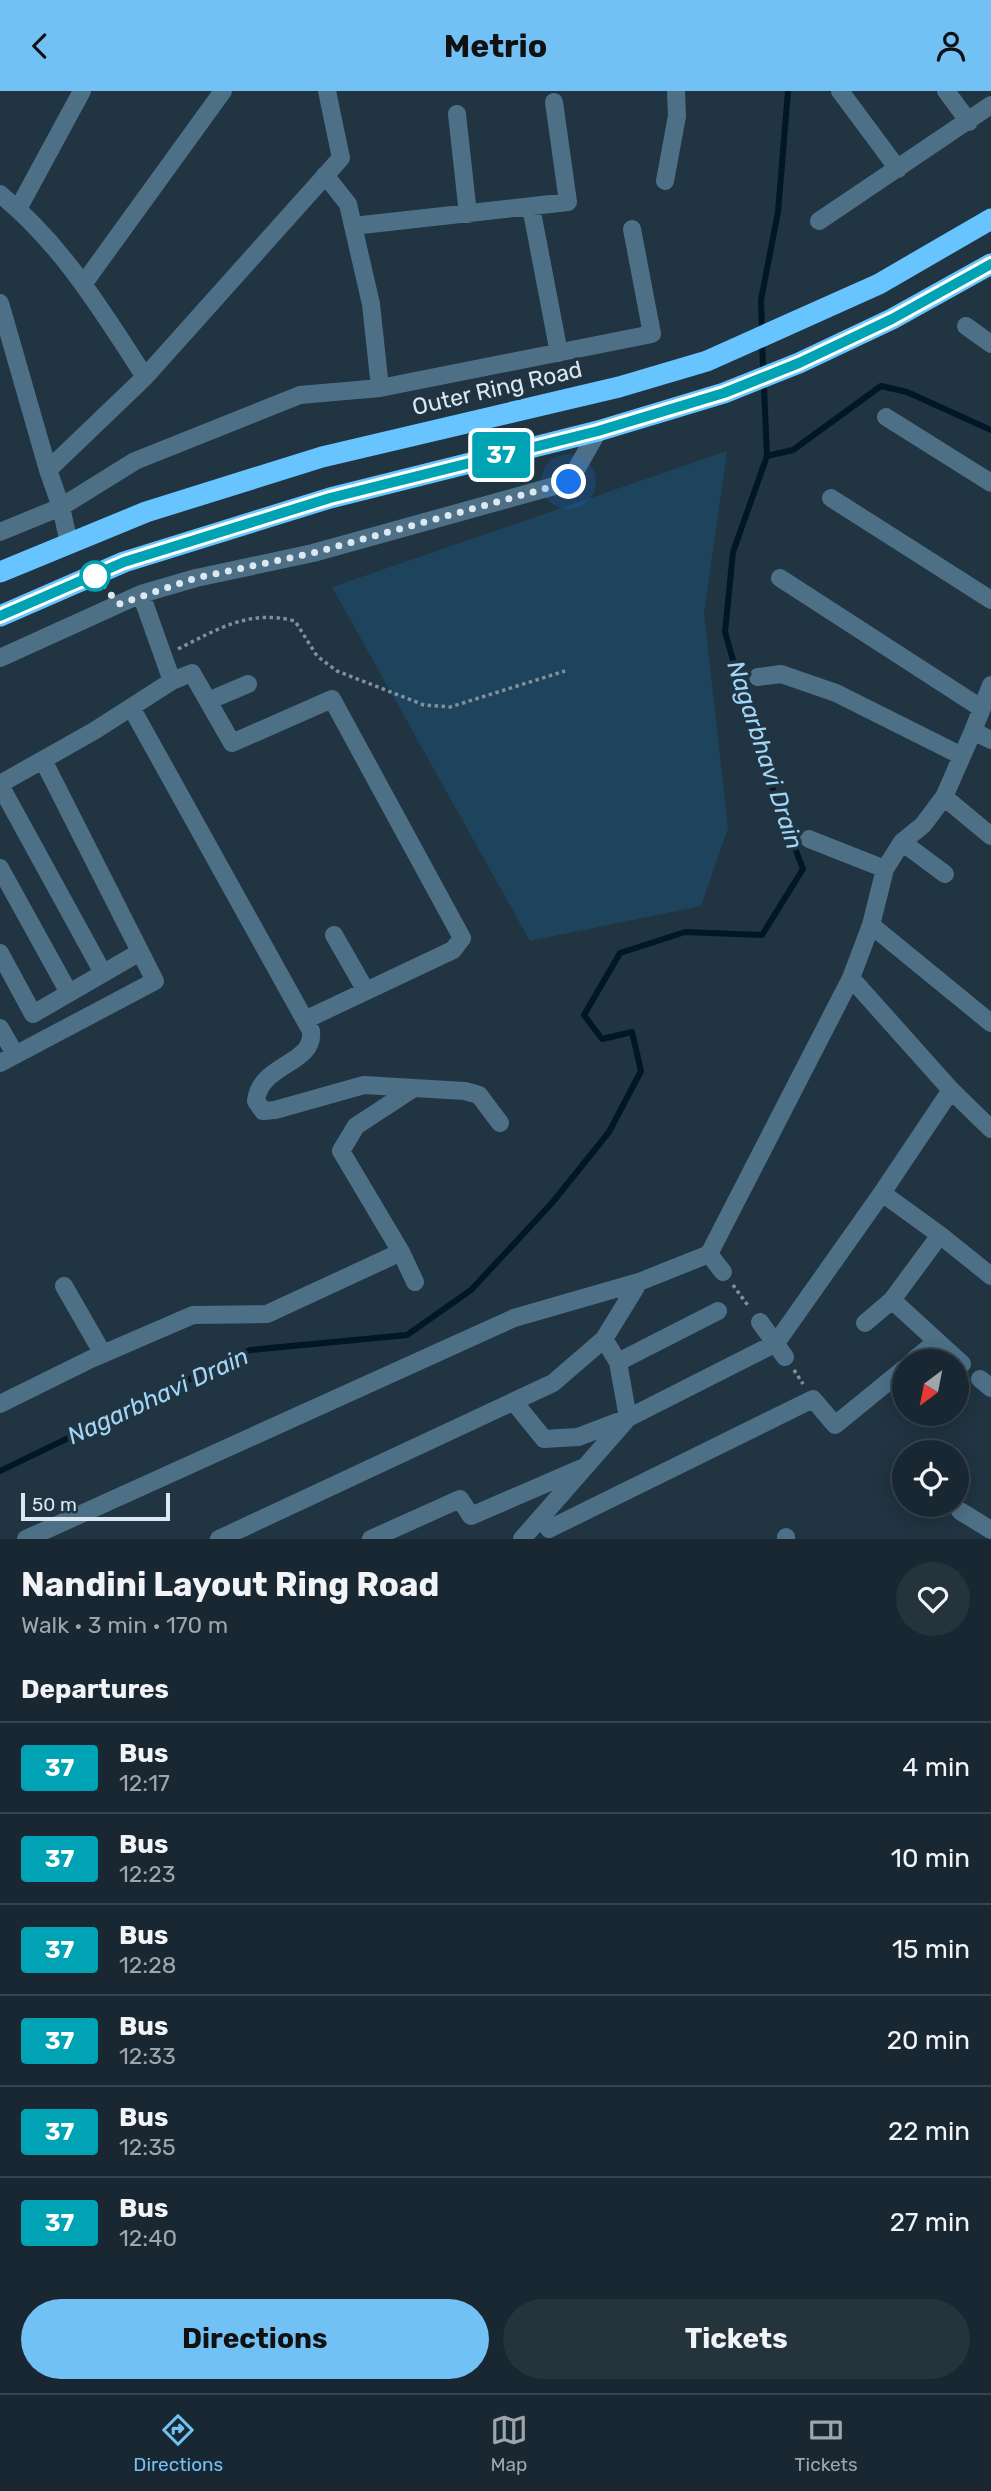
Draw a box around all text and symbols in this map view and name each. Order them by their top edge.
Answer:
icon: back [21,27,59,65]
text: Metrio [444,27,547,65]
icon: person [932,27,970,65]
street label: Outer Ring Road [409,355,585,421]
line badge: 37 [470,432,532,478]
text: 37 [486,441,516,469]
your location [551,464,586,499]
unlabelled marker [80,561,110,591]
water label: Nagarbhavi Drain [721,657,809,853]
water label: Nagarbhavi Drain [63,1342,253,1450]
north arrow [892,1349,970,1426]
map controls [892,1349,969,1517]
button: locate [892,1440,969,1517]
scale bar [21,1490,170,1522]
text: 50 m [32,1493,77,1516]
button: heart [896,1562,970,1636]
text: Nandini Layout Ring Road [21,1565,439,1604]
text: Walk · 3 min · 170 m [21,1611,228,1639]
text: Departures [21,1674,169,1705]
text: Bus [119,1738,168,1769]
text: 4 min [902,1752,970,1783]
text: 37 [45,1754,74,1782]
text: 12:17 [119,1769,170,1797]
text: Bus [119,1829,168,1860]
text: 10 min [891,1843,970,1874]
text: 37 [45,1845,74,1873]
text: 12:23 [119,1860,176,1888]
text: Bus [119,1920,168,1951]
text: 15 min [892,1934,970,1965]
text: 37 [45,1936,74,1964]
text: 12:28 [119,1951,176,1979]
text: Bus [119,2011,168,2042]
text: 20 min [887,2025,970,2056]
text: 37 [45,2027,74,2055]
text: 12:33 [119,2042,176,2070]
text: Bus [119,2102,168,2133]
text: 22 min [888,2116,970,2147]
text: 37 [45,2118,74,2146]
text: 12:35 [119,2133,176,2161]
text: Bus [119,2193,168,2224]
text: 27 min [890,2207,970,2238]
text: 37 [45,2209,74,2237]
text: 12:40 [119,2224,177,2252]
button: Directions [21,2299,489,2379]
button: Tickets [503,2299,970,2379]
tab: Directions [133,2411,223,2476]
tab: Map [490,2411,528,2476]
tab: Tickets [795,2411,858,2476]

